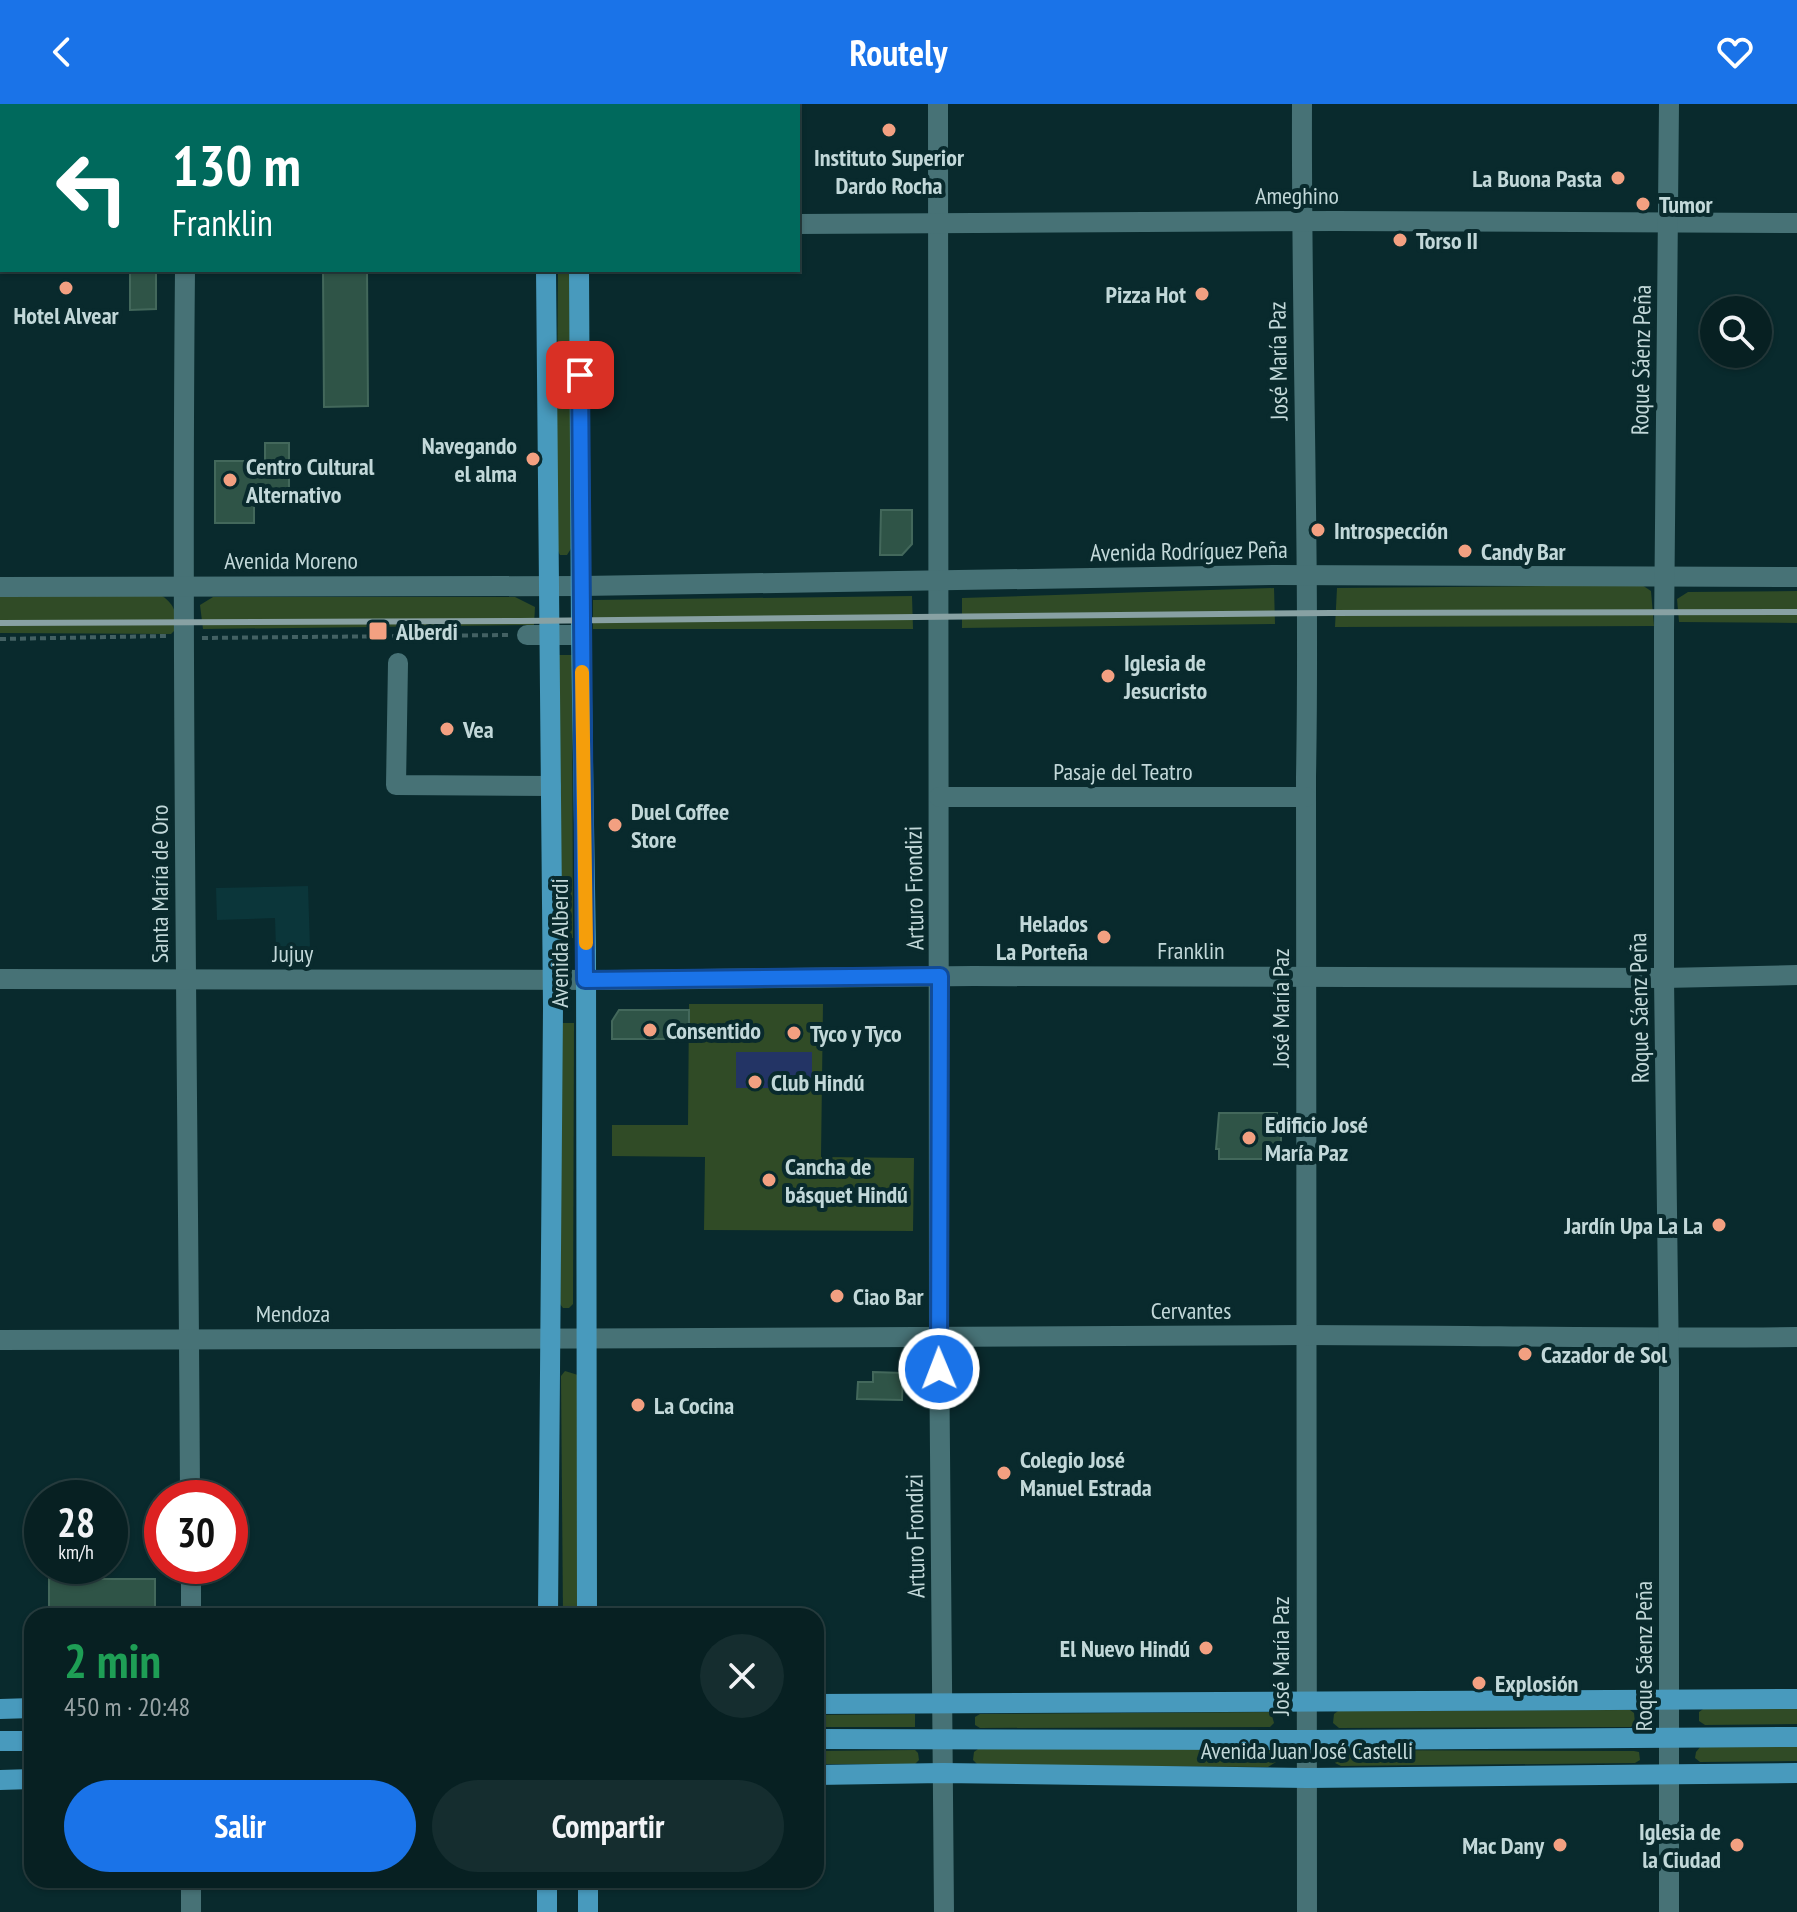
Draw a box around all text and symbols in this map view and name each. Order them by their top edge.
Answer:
text: Routely [850,29,947,76]
icon: back [40,30,84,74]
icon: heart [1713,30,1757,74]
marker: Instituto Superior Dardo Rocha [880,121,898,139]
text: 130 m [172,129,301,201]
icon: left [40,136,144,240]
place label: Instituto Superior Dardo Rocha [814,142,965,201]
place label: La Buona Pasta [1472,163,1602,194]
marker: La Buona Pasta [1609,169,1627,187]
street label: Ameghino [1255,180,1339,211]
place label: Tumor [1659,189,1714,220]
marker: Tumor [1634,195,1652,213]
text: Franklin [172,199,273,246]
place label: Torso II [1416,225,1478,256]
marker: Torso II [1391,231,1409,249]
marker: Hotel Alvear [57,279,75,297]
place label: Pizza Hot [1106,279,1186,310]
marker: Pizza Hot [1193,285,1211,303]
street label: Roque Sáenz Peña [1624,285,1658,435]
map controls [1700,296,1772,368]
button: search [1700,296,1772,368]
place label: Hotel Alvear [13,300,120,331]
street label: José María Paz [1261,301,1295,422]
pin [546,341,614,409]
icon: arrive [558,353,602,397]
place label: Navegando el alma [422,430,517,489]
marker: Navegando el alma [524,450,542,468]
place label: Centro Cultural Alternativo [245,451,375,510]
marker: Centro Cultural Alternativo [221,471,239,489]
place label: Introspección [1334,515,1448,546]
marker: Introspección [1309,521,1327,539]
street label: Avenida Rodríguez Peña [1090,534,1288,568]
place label: Candy Bar [1481,536,1567,567]
marker: Candy Bar [1456,542,1474,560]
street label: Avenida Moreno [224,545,358,576]
place label: Alberdi [395,616,458,647]
marker: Alberdi [367,620,389,642]
place label: Iglesia de Jesucristo [1123,647,1208,706]
marker: Iglesia de Jesucristo [1099,667,1117,685]
place label: Vea [462,714,494,745]
marker: Vea [438,720,456,738]
street label: Pasaje del Teatro [1053,756,1193,787]
place label: Duel Coffee Store [631,796,729,855]
street label: Santa María de Oro [144,805,175,963]
marker: Duel Coffee Store [606,816,624,834]
street label: Arturo Frondizi [897,826,931,950]
street label: Avenida Alberdi [544,878,575,1008]
place label: Helados La Porteña [996,908,1088,967]
marker: Helados La Porteña [1095,928,1113,946]
street label: Roque Sáenz Peña [1622,933,1656,1083]
street label: Franklin [1157,935,1225,966]
street label: Jujuy [272,938,313,969]
street label: José María Paz [1265,948,1296,1069]
place label: Consentido [666,1015,761,1046]
place label: Tyco y Tyco [810,1018,902,1049]
marker: Consentido [641,1021,659,1039]
marker: Tyco y Tyco [785,1024,803,1042]
place label: Club Hindú [771,1067,864,1098]
marker: Club Hindú [746,1073,764,1091]
place label: Edificio José María Paz [1265,1109,1368,1168]
marker: Edificio José María Paz [1240,1129,1258,1147]
place label: Cancha de básquet Hindú [785,1151,908,1210]
marker: Cancha de básquet Hindú [760,1171,778,1189]
place label: Jardín Upa La La [1563,1210,1703,1241]
marker: Jardín Upa La La [1710,1216,1728,1234]
place label: Ciao Bar [853,1281,925,1312]
marker: Ciao Bar [828,1287,846,1305]
street label: Cervantes [1151,1295,1231,1326]
street label: Mendoza [256,1298,330,1329]
position arrow [897,1327,981,1411]
place label: Cazador de Sol [1541,1339,1667,1370]
marker: Cazador de Sol [1516,1345,1534,1363]
place label: La Cocina [654,1390,734,1421]
marker: La Cocina [629,1396,647,1414]
place label: Colegio José Manuel Estrada [1020,1444,1152,1503]
marker: Colegio José Manuel Estrada [995,1464,1013,1482]
street label: Arturo Frondizi [898,1474,932,1598]
speed limit sign: 30 [144,1480,248,1584]
text: 28 [57,1496,95,1548]
text: km/h [58,1539,94,1565]
street label: Roque Sáenz Peña [1628,1581,1659,1731]
street label: José María Paz [1265,1596,1296,1717]
text: 2 min [64,1629,161,1691]
place label: El Nuevo Hindú [1060,1633,1190,1664]
button: close [700,1634,784,1718]
marker: El Nuevo Hindú [1197,1639,1215,1657]
place label: Explosión [1495,1668,1578,1699]
marker: Explosión [1470,1674,1488,1692]
text: 450 m · 20:48 [64,1690,190,1723]
street label: Avenida Juan José Castelli [1201,1735,1413,1766]
button: Salir [64,1780,416,1872]
button: Compartir [432,1780,784,1872]
place label: Iglesia de la Ciudad [1639,1816,1721,1875]
place label: Mac Dany [1462,1830,1544,1861]
marker: Mac Dany [1551,1836,1569,1854]
marker: Iglesia de la Ciudad [1728,1836,1746,1854]

